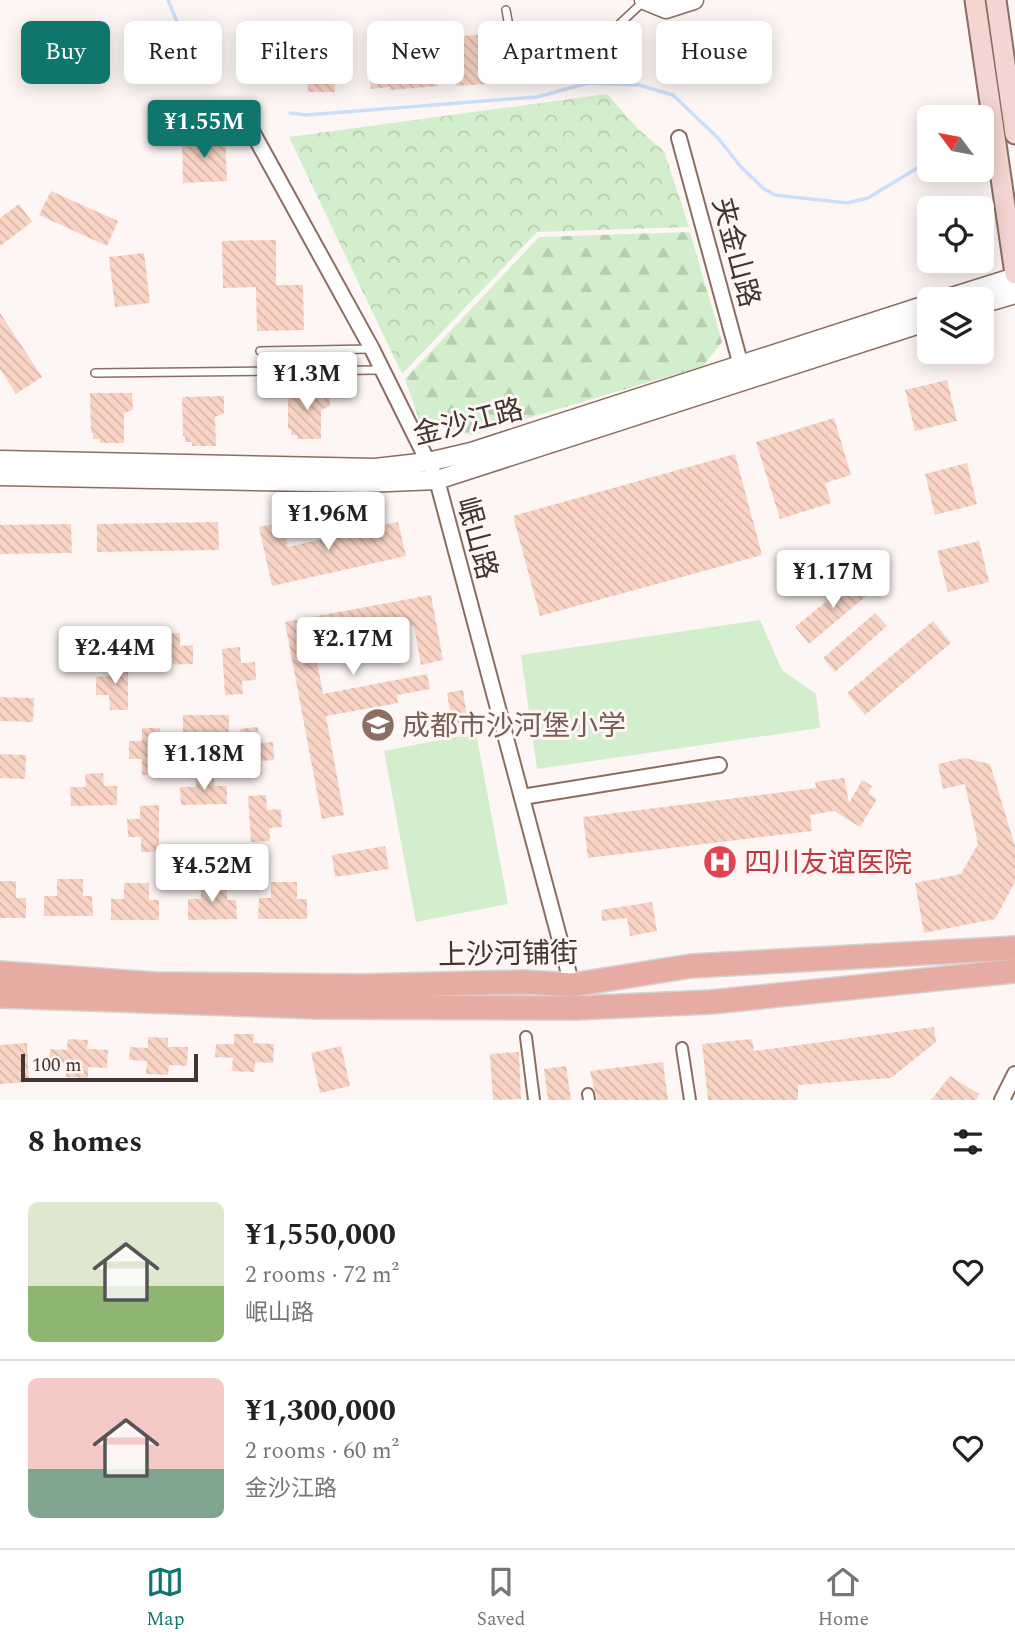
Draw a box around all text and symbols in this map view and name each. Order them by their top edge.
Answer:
chip: Buy [21,21,110,84]
chip: Rent [124,21,222,84]
chip: Filters [236,21,353,84]
chip: New [367,21,464,84]
chip: Apartment [478,21,642,84]
chip: House [656,21,772,84]
pin: ¥1.55M [147,100,261,160]
text: ¥1.55M [164,105,244,140]
north arrow [917,105,994,182]
map controls [917,105,994,364]
street label: 夹金山路 [700,193,771,312]
button: locate [917,196,994,273]
button: layers [917,287,994,364]
pin: ¥1.3M [258,352,356,412]
text: ¥1.3M [273,357,341,392]
street label: 金沙江路 [409,388,528,457]
pin: ¥1.96M [271,492,385,552]
street label: 岷山路 [445,492,508,585]
text: ¥1.96M [288,497,368,532]
pin: ¥1.17M [776,550,890,610]
text: ¥1.17M [793,555,873,590]
pin: ¥2.17M [296,618,410,677]
text: ¥2.17M [313,622,393,657]
pin: ¥2.44M [58,626,172,686]
text: ¥2.44M [75,631,155,666]
place label: 成都市沙河堡小学 [402,705,626,748]
school or university icon: 成都市沙河堡小学 [359,706,397,744]
pin: ¥1.18M [147,732,261,792]
text: ¥1.18M [164,737,244,772]
place label: 四川友谊医院 [744,842,912,885]
hospital icon: 四川友谊医院 [701,843,739,881]
pin: ¥4.52M [155,844,269,904]
text: ¥4.52M [172,849,252,884]
street label: 上沙河铺街 [438,932,578,977]
scale bar [21,1051,198,1083]
text: 100 m [32,1051,82,1080]
text: 8 homes [28,1119,142,1165]
icon: filters [949,1123,987,1161]
text: ¥1,550,000 [245,1212,396,1258]
icon: home [84,1230,168,1314]
icon: heart [949,1253,987,1291]
text: 2 rooms · 72 m² [245,1258,399,1293]
text: 岷山路 [245,1296,314,1331]
text: ¥1,300,000 [245,1388,396,1434]
icon: home [84,1406,168,1490]
icon: heart [949,1429,987,1467]
text: 2 rooms · 60 m² [245,1434,399,1469]
text: 金沙江路 [245,1472,337,1507]
tab: Map [146,1563,184,1634]
tab: Saved [477,1563,525,1634]
tab: Home [818,1563,869,1634]

